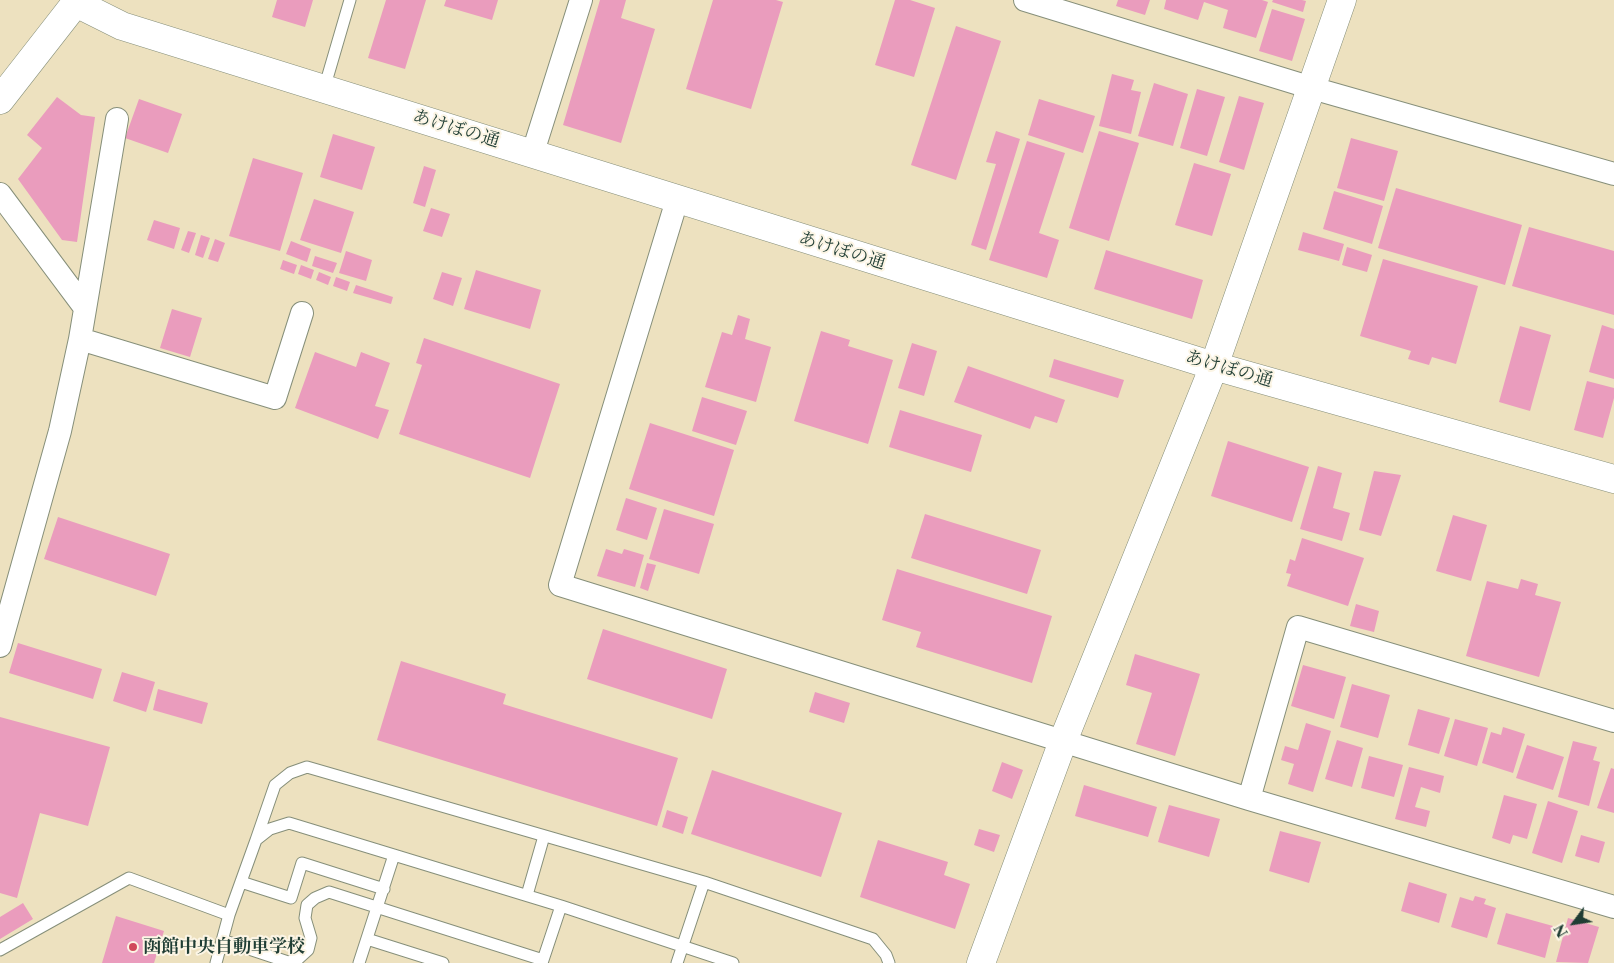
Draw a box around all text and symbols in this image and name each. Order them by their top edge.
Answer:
street label: あけぼの通 [410,106,502,152]
street label: あけぼの通 [796,228,888,274]
street label: あけぼの通 [1183,346,1275,392]
north arrow [1549,898,1599,948]
text: N [1550,921,1572,941]
place label: 函館中央自動車学校 [143,936,305,958]
marker: 函館中央自動車学校 [127,941,139,953]

